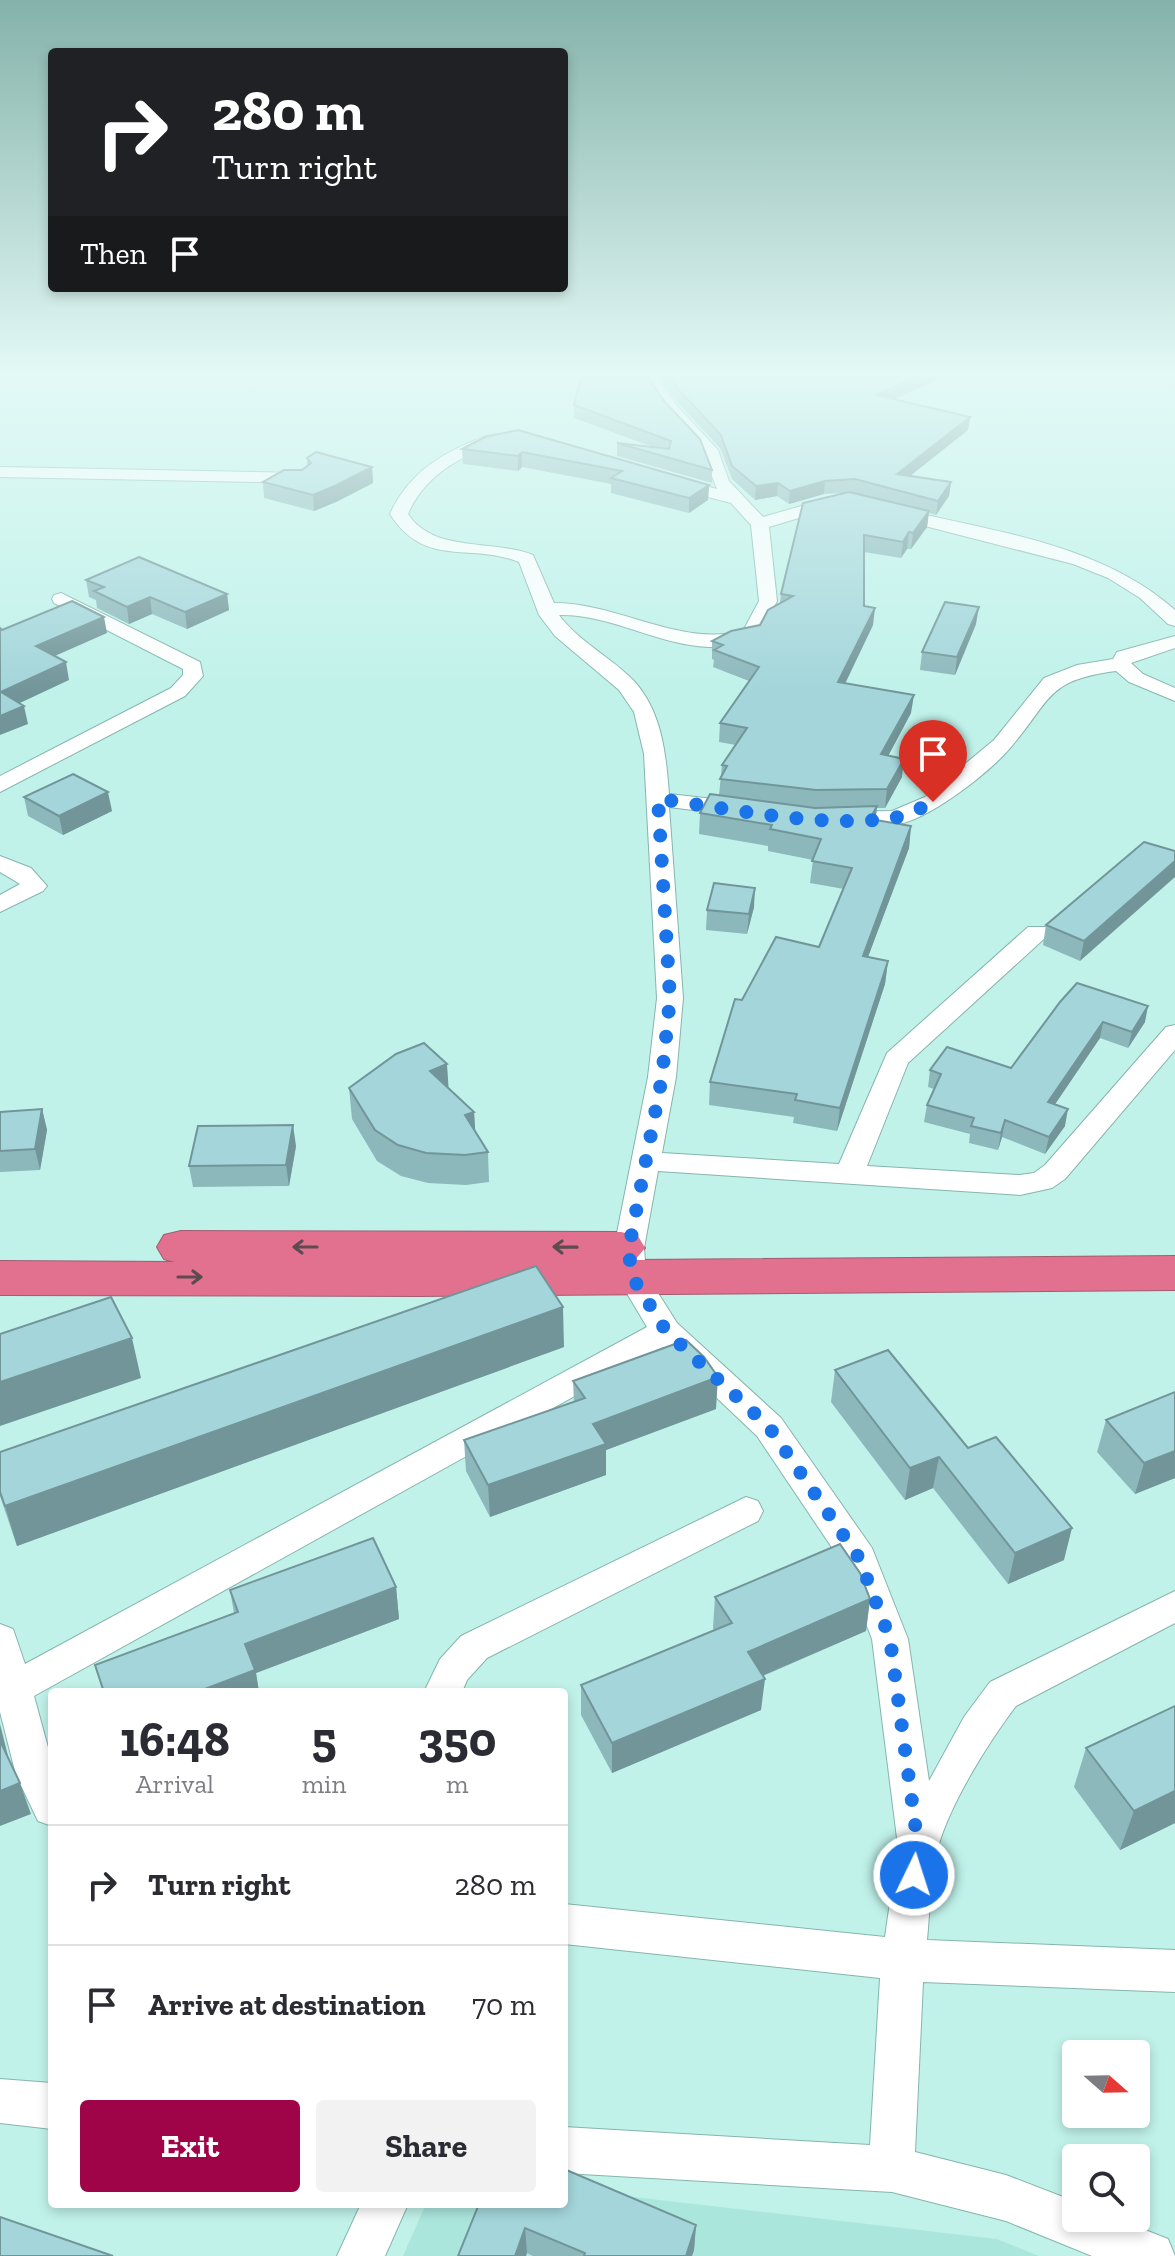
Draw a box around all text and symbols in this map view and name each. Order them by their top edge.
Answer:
text: 280 m [212,77,364,144]
icon: right [80,80,184,184]
text: Turn right [212,145,377,188]
icon: arrive [163,232,207,276]
text: Then [80,236,147,272]
pin [899,720,967,802]
icon: arrive [911,732,955,776]
one-way arrow [292,1239,319,1255]
one-way arrow [552,1239,579,1254]
one-way arrow [176,1270,203,1285]
text: 16:48 [120,1711,230,1768]
text: 5 [311,1711,337,1768]
text: 350 [418,1711,496,1768]
text: Arrival [136,1768,214,1800]
text: min [302,1768,346,1800]
text: m [446,1768,468,1800]
position arrow [872,1833,956,1917]
icon: right [80,1863,124,1907]
text: Turn right [148,1867,290,1903]
text: 280 m [454,1867,536,1903]
icon: arrive [80,1983,124,2027]
text: Arrive at destination [148,1987,425,2023]
text: 70 m [472,1987,536,2023]
north arrow [1062,2040,1150,2128]
map controls [1062,2040,1150,2232]
button: Exit [80,2100,300,2192]
button: Share [316,2100,536,2192]
button: search [1062,2144,1150,2232]

